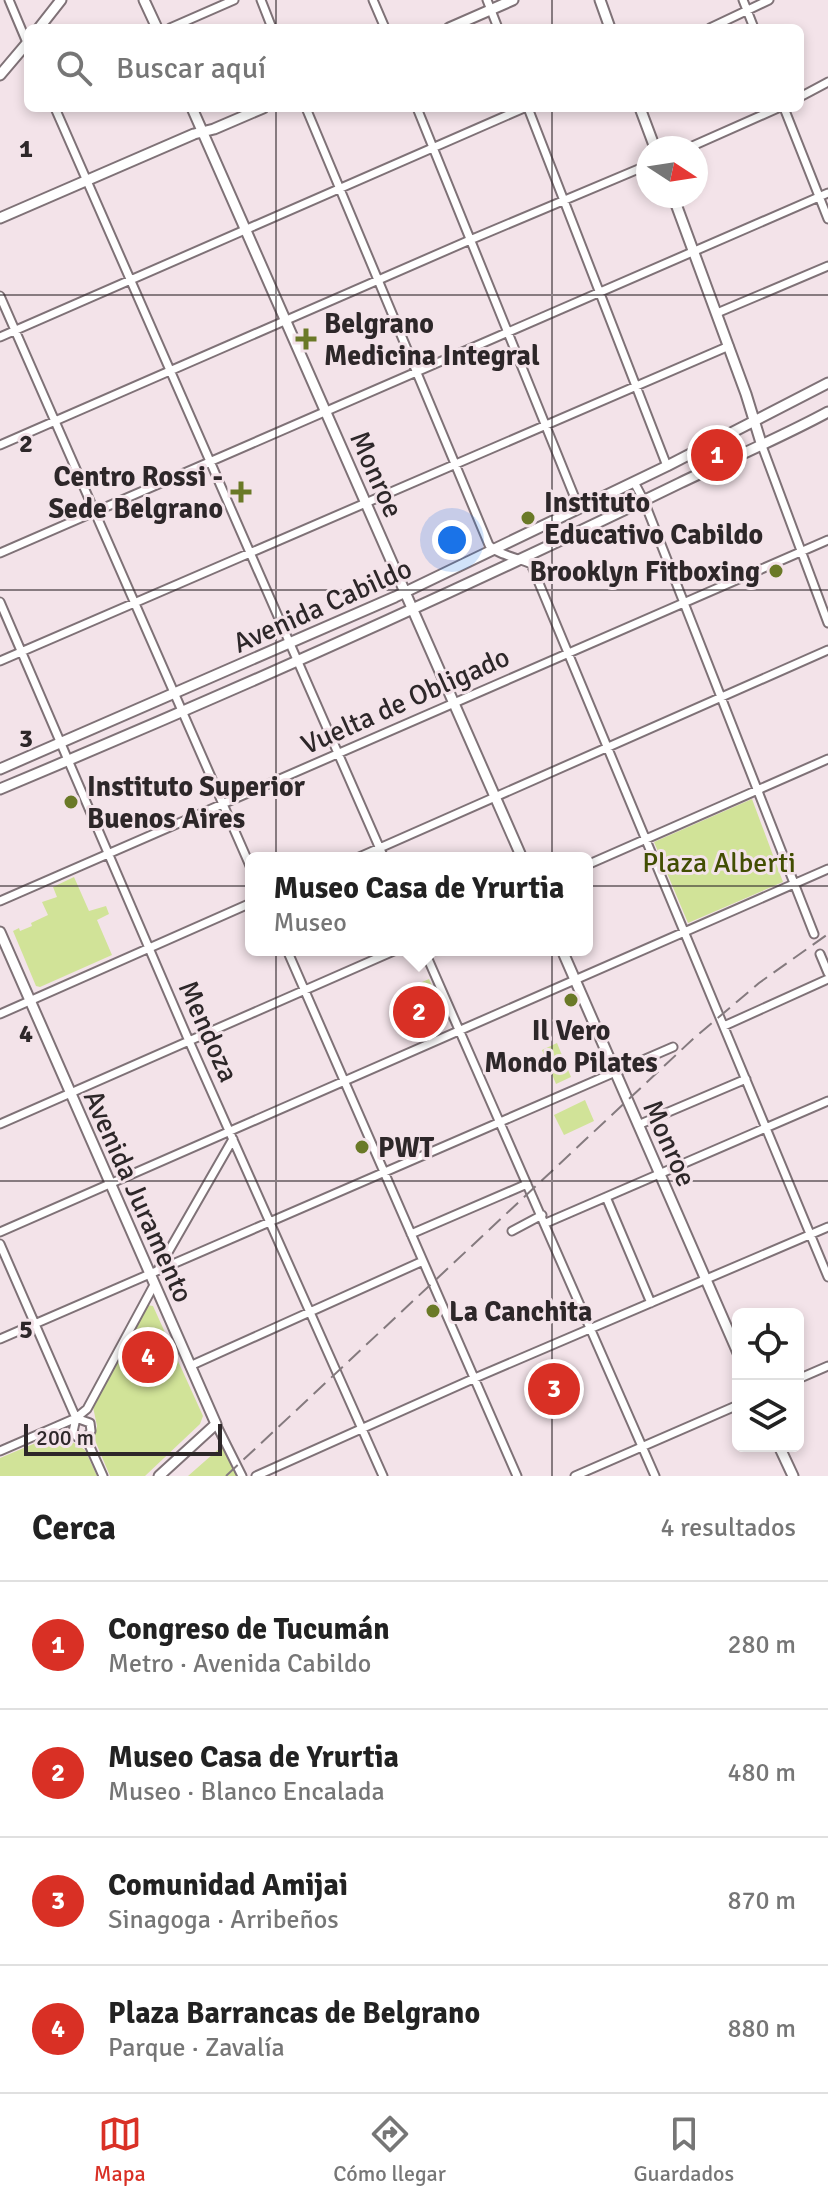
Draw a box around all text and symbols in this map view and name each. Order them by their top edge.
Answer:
search box [24,24,804,112]
icon: search [52,46,96,90]
text: Buscar aquí [116,50,266,87]
text: 1 [19,133,33,165]
north arrow [636,136,708,208]
place label: Belgrano Medicina Integral [324,307,540,373]
marker: Belgrano Medicina Integral [295,328,317,350]
pin: 1 [691,425,743,485]
street label: Monroe [342,426,410,523]
text: 2 [19,428,33,460]
place label: Centro Rossi - Sede Belgrano [49,460,223,526]
marker: Centro Rossi - Sede Belgrano [230,481,252,503]
place label: Instituto Educativo Cabildo [544,486,763,552]
marker: Instituto Educativo Cabildo [519,509,537,527]
your location [432,520,472,560]
street label: Avenida Cabildo [228,551,417,660]
place label: Brooklyn Fitboxing [530,555,760,589]
marker: Brooklyn Fitboxing [767,562,785,580]
street label: Vuelta de Obligado [296,640,515,762]
text: 3 [19,723,33,755]
place label: Instituto Superior Buenos Aires [87,770,306,836]
marker: Instituto Superior Buenos Aires [62,793,80,811]
park label: Plaza Alberti [642,846,796,880]
popup [245,852,593,956]
text: Museo Casa de Yrurtia [274,870,564,907]
text: Museo [274,907,347,939]
street label: Mendoza [171,975,245,1087]
pin: 2 [393,982,445,1042]
marker: Il Vero Mondo Pilates [562,991,580,1009]
place label: Il Vero Mondo Pilates [484,1014,658,1080]
text: 4 [19,1018,33,1050]
street label: Avenida Juramento [76,1085,200,1308]
street label: Monroe [635,1095,703,1192]
place label: PWT [378,1131,435,1165]
marker: PWT [353,1138,371,1156]
place label: La Canchita [449,1295,592,1329]
marker: La Canchita [424,1302,442,1320]
map controls [732,1308,804,1452]
button: locate [732,1308,804,1380]
text: 5 [19,1314,33,1346]
pin: 4 [122,1327,174,1387]
pin: 3 [528,1359,580,1419]
button: layers [732,1380,804,1452]
scale bar [24,1420,222,1456]
text: 200 m [36,1424,94,1451]
text: Cerca [32,1507,116,1549]
text: 4 resultados [660,1512,796,1544]
text: Congreso de Tucumán [108,1611,390,1648]
text: 1 [51,1629,65,1661]
text: 280 m [727,1629,796,1661]
text: Metro · Avenida Cabildo [108,1648,371,1680]
text: Museo Casa de Yrurtia [108,1739,399,1776]
text: 2 [51,1757,65,1789]
text: 480 m [727,1757,796,1789]
text: Museo · Blanco Encalada [108,1776,385,1808]
text: Comunidad Amijai [108,1867,348,1904]
text: 3 [51,1885,65,1917]
text: 870 m [727,1885,796,1917]
text: Sinagoga · Arribeños [108,1904,339,1936]
text: Plaza Barrancas de Belgrano [108,1995,480,2032]
text: 4 [51,2013,65,2045]
text: 880 m [727,2013,796,2045]
text: Parque · Zavalía [108,2032,285,2064]
tab: Mapa [94,2112,146,2187]
tab: Cómo llegar [333,2112,446,2187]
tab: Guardados [633,2112,734,2187]

